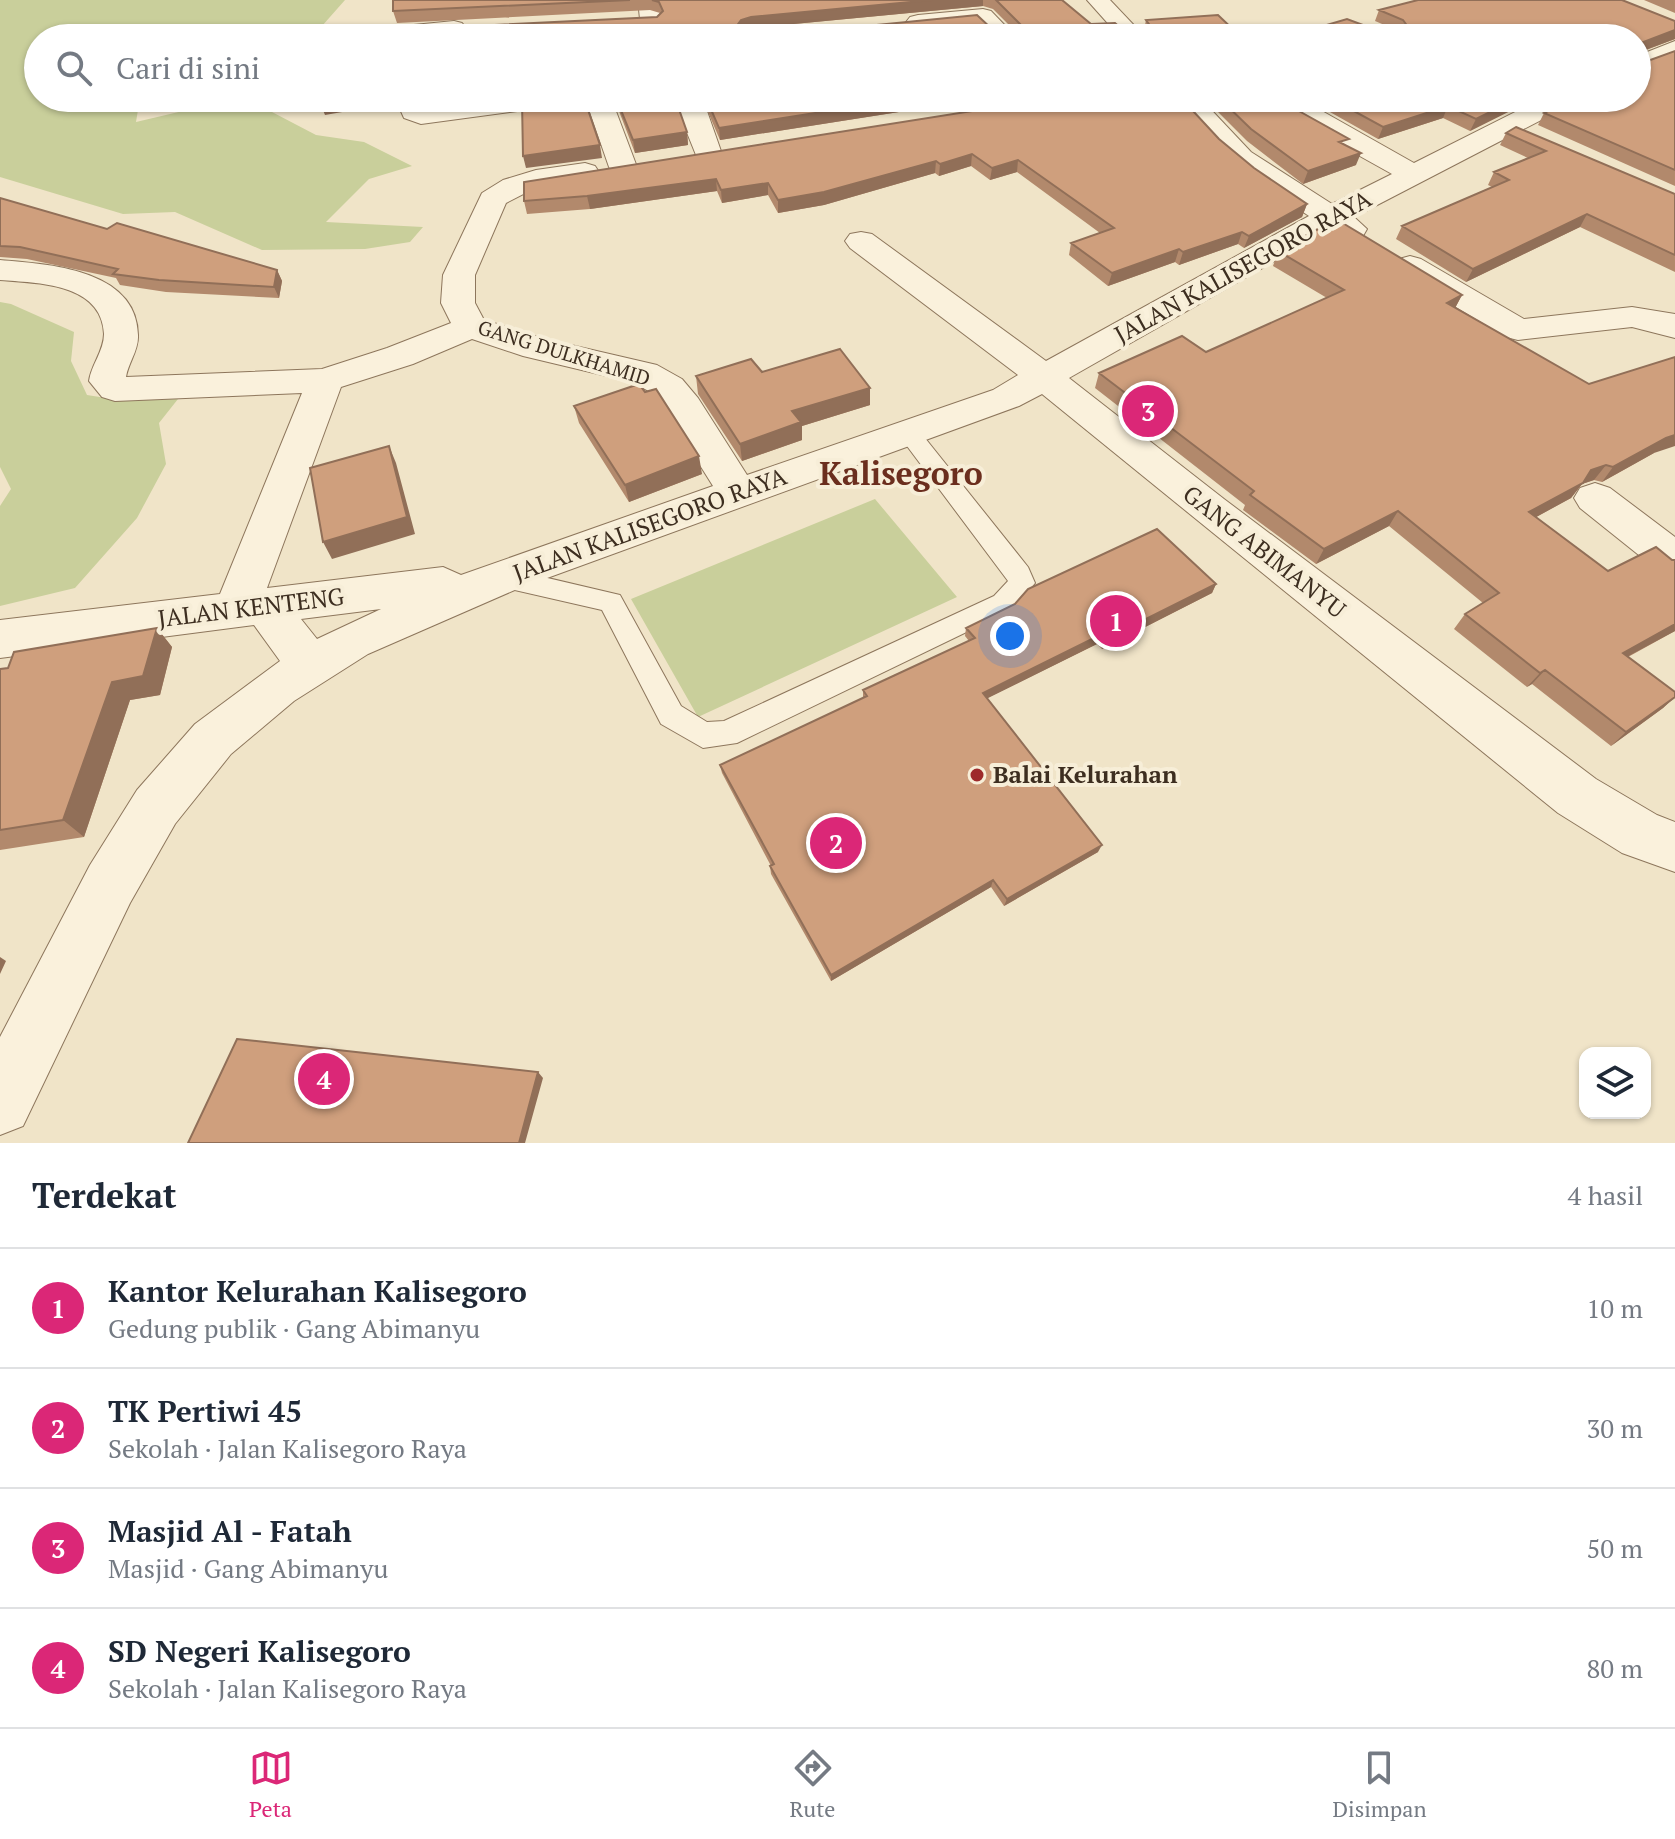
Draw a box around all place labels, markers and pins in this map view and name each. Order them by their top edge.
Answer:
pin: 3 [1122,381,1174,441]
pin: 1 [1090,591,1142,651]
place label: Balai Kelurahan [993,758,1178,790]
marker: Balai Kelurahan [968,766,986,784]
pin: 2 [810,813,862,873]
pin: 4 [298,1049,350,1109]

